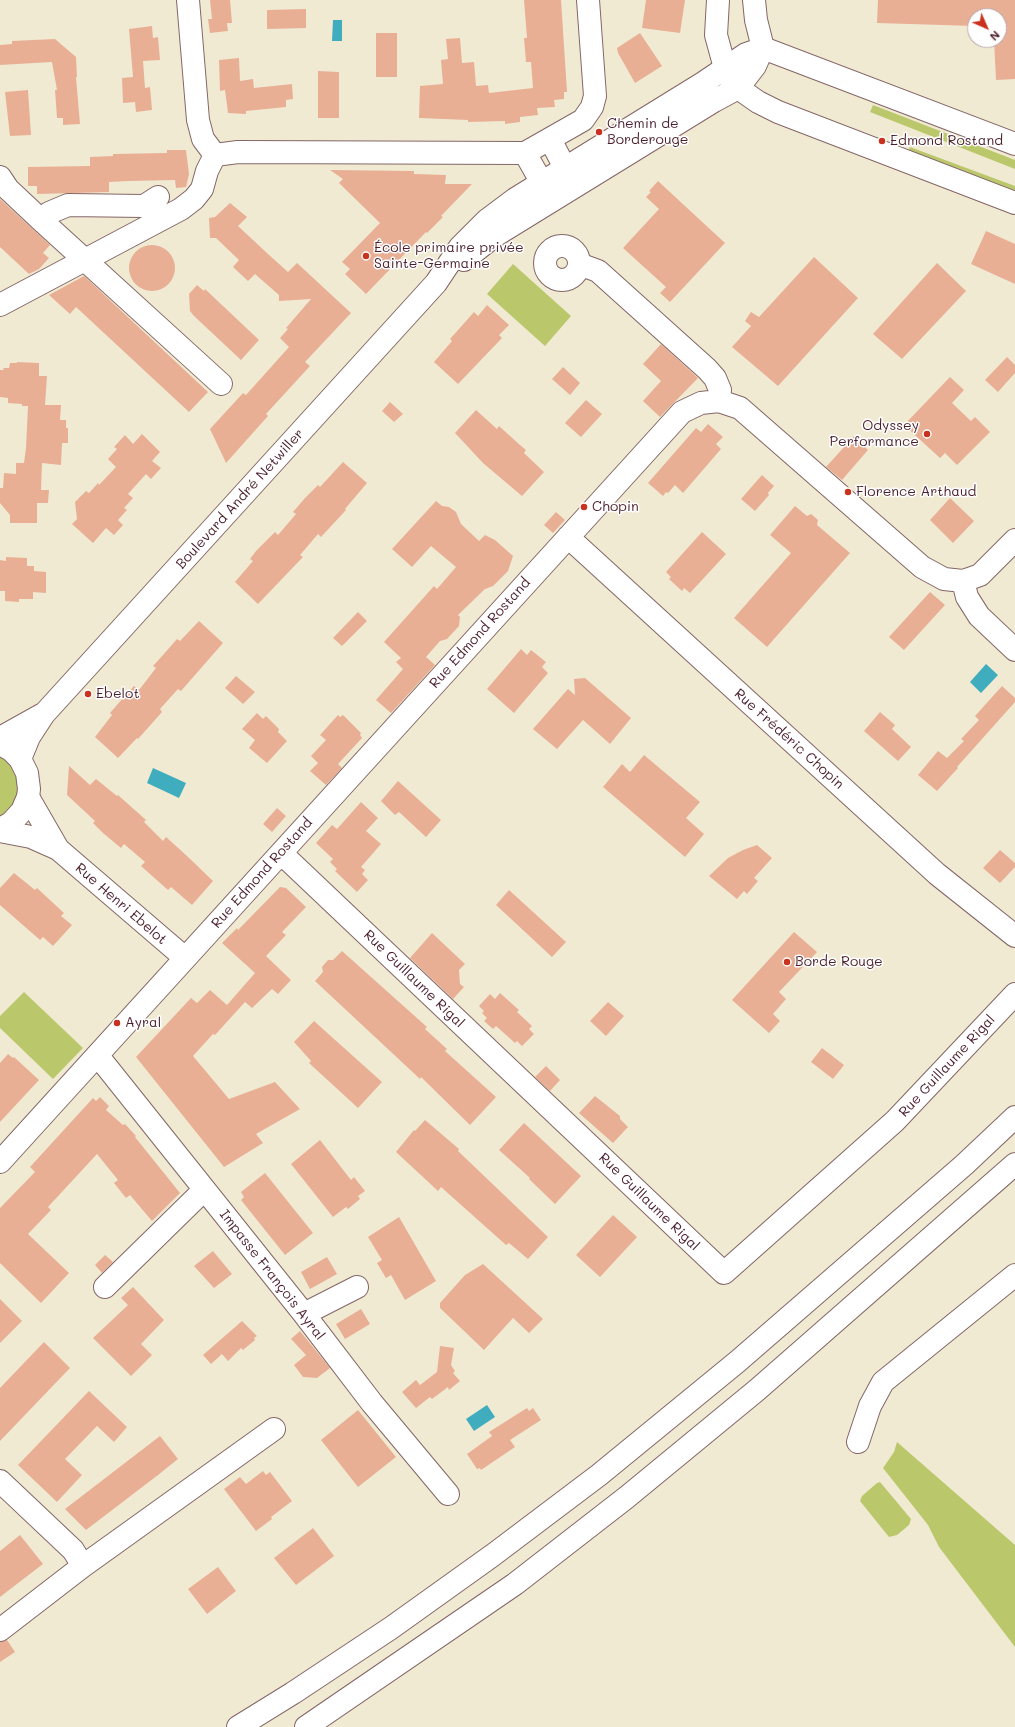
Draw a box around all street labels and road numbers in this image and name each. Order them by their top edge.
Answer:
street label: Boulevard André Netwiller [173,425,307,573]
street label: Rue Edmond Rostand [426,574,534,692]
street label: Rue Frédéric Chopin [731,685,847,793]
street label: Rue Edmond Rostand [208,814,316,932]
street label: Rue Henri Ebelot [72,860,170,948]
street label: Rue Guillaume Rigal [360,927,468,1031]
street label: Rue Guillaume Rigal [895,1011,999,1121]
street label: Rue Guillaume Rigal [595,1150,703,1254]
street label: Impasse François Ayral [216,1206,328,1344]

